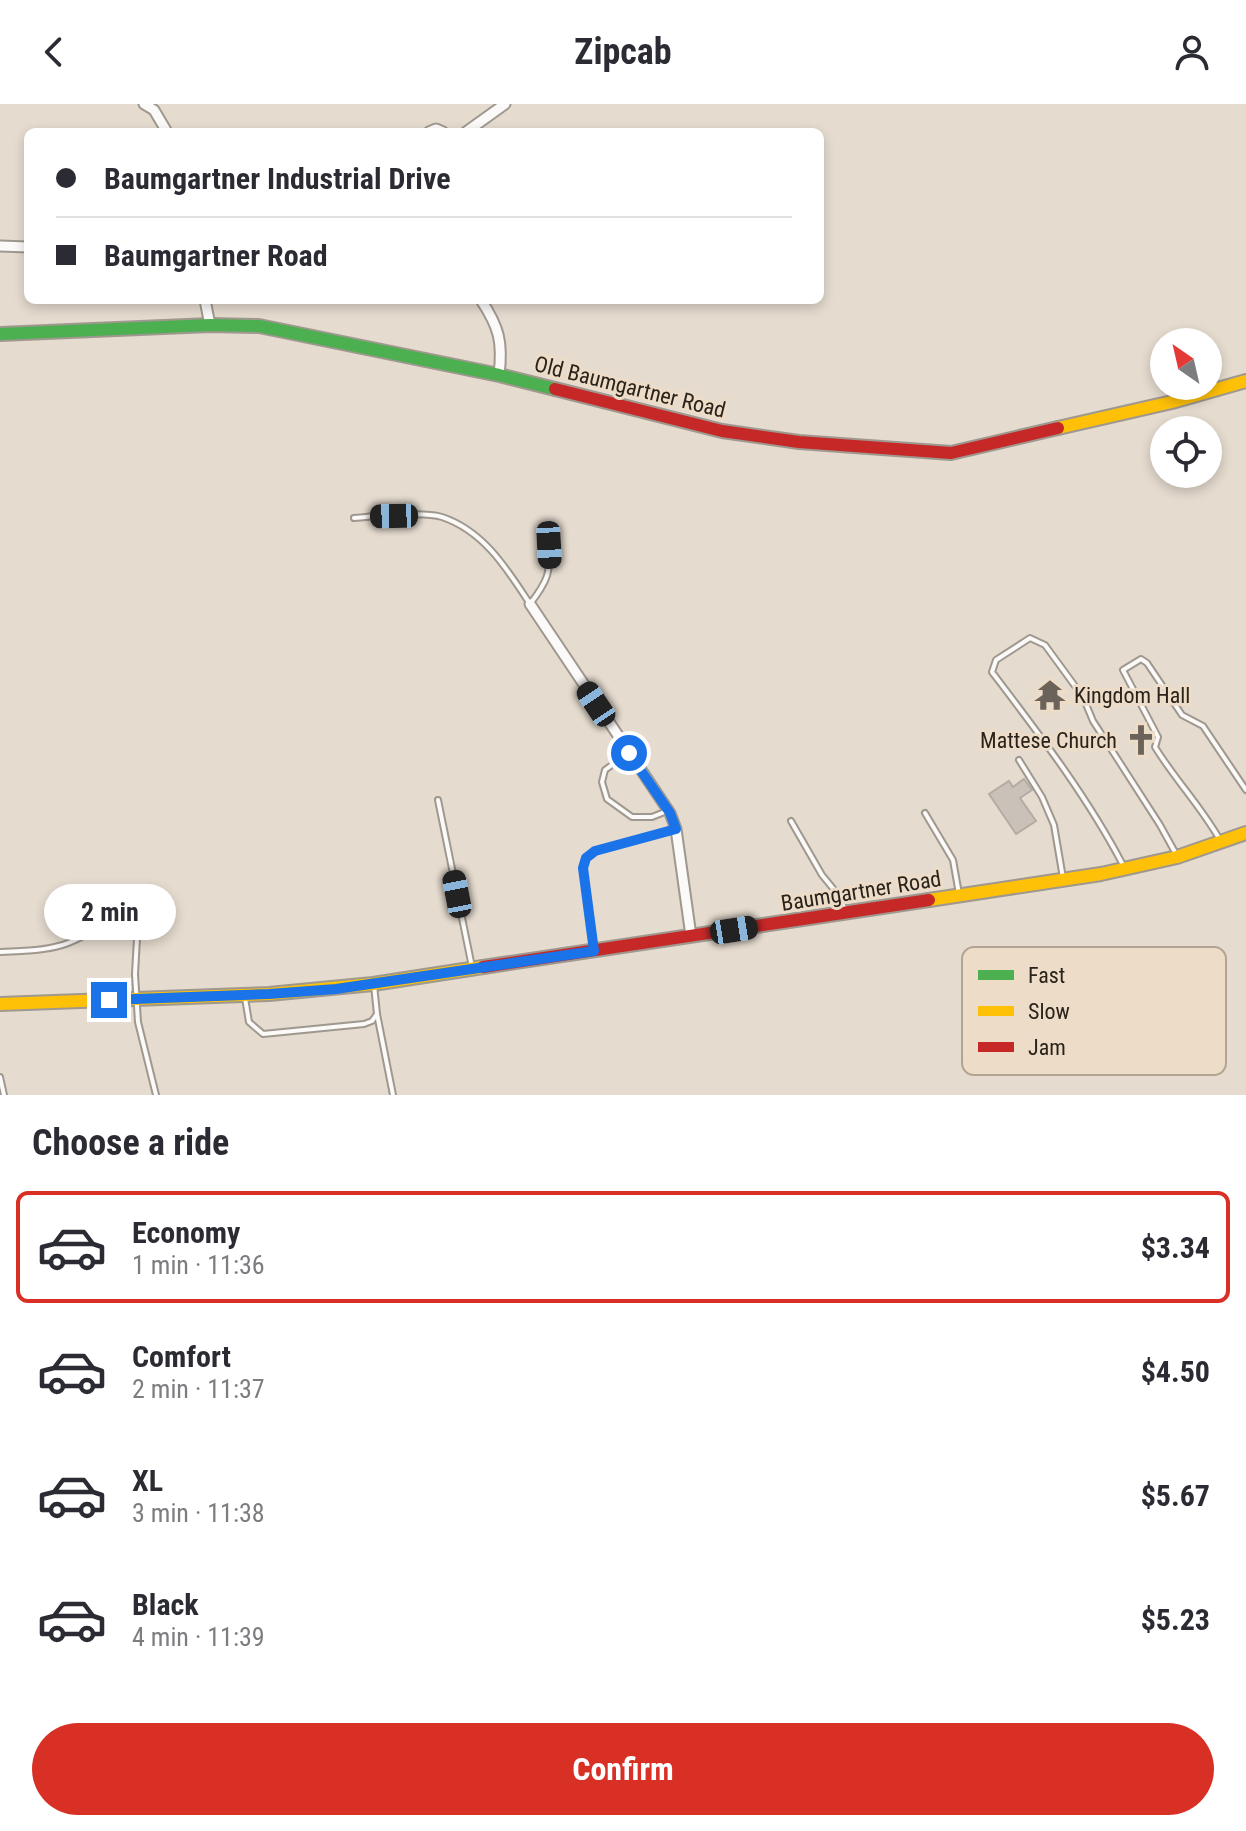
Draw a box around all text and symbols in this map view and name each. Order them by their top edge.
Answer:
icon: back [32,30,76,74]
icon: person [1170,30,1214,74]
text: Zipcab [574,31,672,73]
text: Baumgartner Industrial Drive [104,161,451,196]
text: Baumgartner Road [104,238,328,273]
north arrow [1150,328,1222,400]
map controls [1150,328,1222,488]
street label: Old Baumgartner Road [532,351,728,423]
button: locate [1150,416,1222,488]
car [370,504,418,528]
car [536,520,562,570]
car [573,677,619,731]
temple icon: Kingdom Hall [1033,678,1067,712]
place label: Kingdom Hall [1074,683,1190,708]
church icon: Mattese Church [1124,723,1158,757]
place label: Mattese Church [980,728,1117,753]
route start [611,735,647,771]
street label: Baumgartner Road [779,866,943,916]
car [441,868,473,920]
callout: 2 min [43,884,175,940]
text: 2 min [81,897,139,927]
car [708,914,760,946]
legend [962,947,1226,1075]
text: Fast [1028,963,1065,988]
route end [91,982,127,1018]
text: Slow [1028,999,1070,1024]
text: Jam [1028,1035,1066,1060]
text: Choose a ride [32,1122,229,1164]
icon: car [36,1211,108,1283]
text: Economy [132,1215,240,1250]
text: $3.34 [1141,1230,1210,1265]
text: 1 min · 11:36 [132,1250,265,1280]
icon: car [36,1335,108,1407]
text: Comfort [132,1339,231,1374]
text: $4.50 [1141,1354,1210,1389]
text: 2 min · 11:37 [132,1374,265,1404]
icon: car [36,1459,108,1531]
text: XL [132,1463,163,1498]
text: $5.67 [1141,1478,1210,1513]
text: 3 min · 11:38 [132,1498,265,1528]
icon: car [36,1583,108,1655]
text: Black [132,1587,199,1622]
text: $5.23 [1141,1602,1210,1637]
text: 4 min · 11:39 [132,1622,265,1652]
button: Confirm [32,1723,1214,1815]

